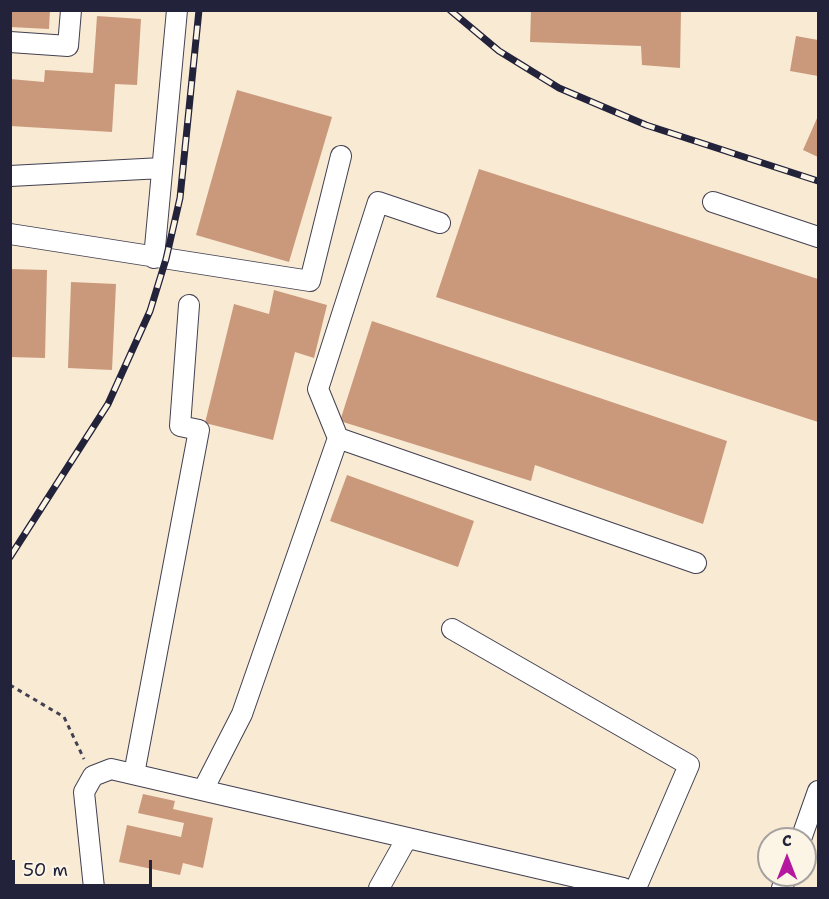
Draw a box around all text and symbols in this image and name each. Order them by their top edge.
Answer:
north arrow [757,827,817,887]
text: С [782,830,792,851]
scale bar [15,848,154,886]
text: 50 m [23,858,68,882]

